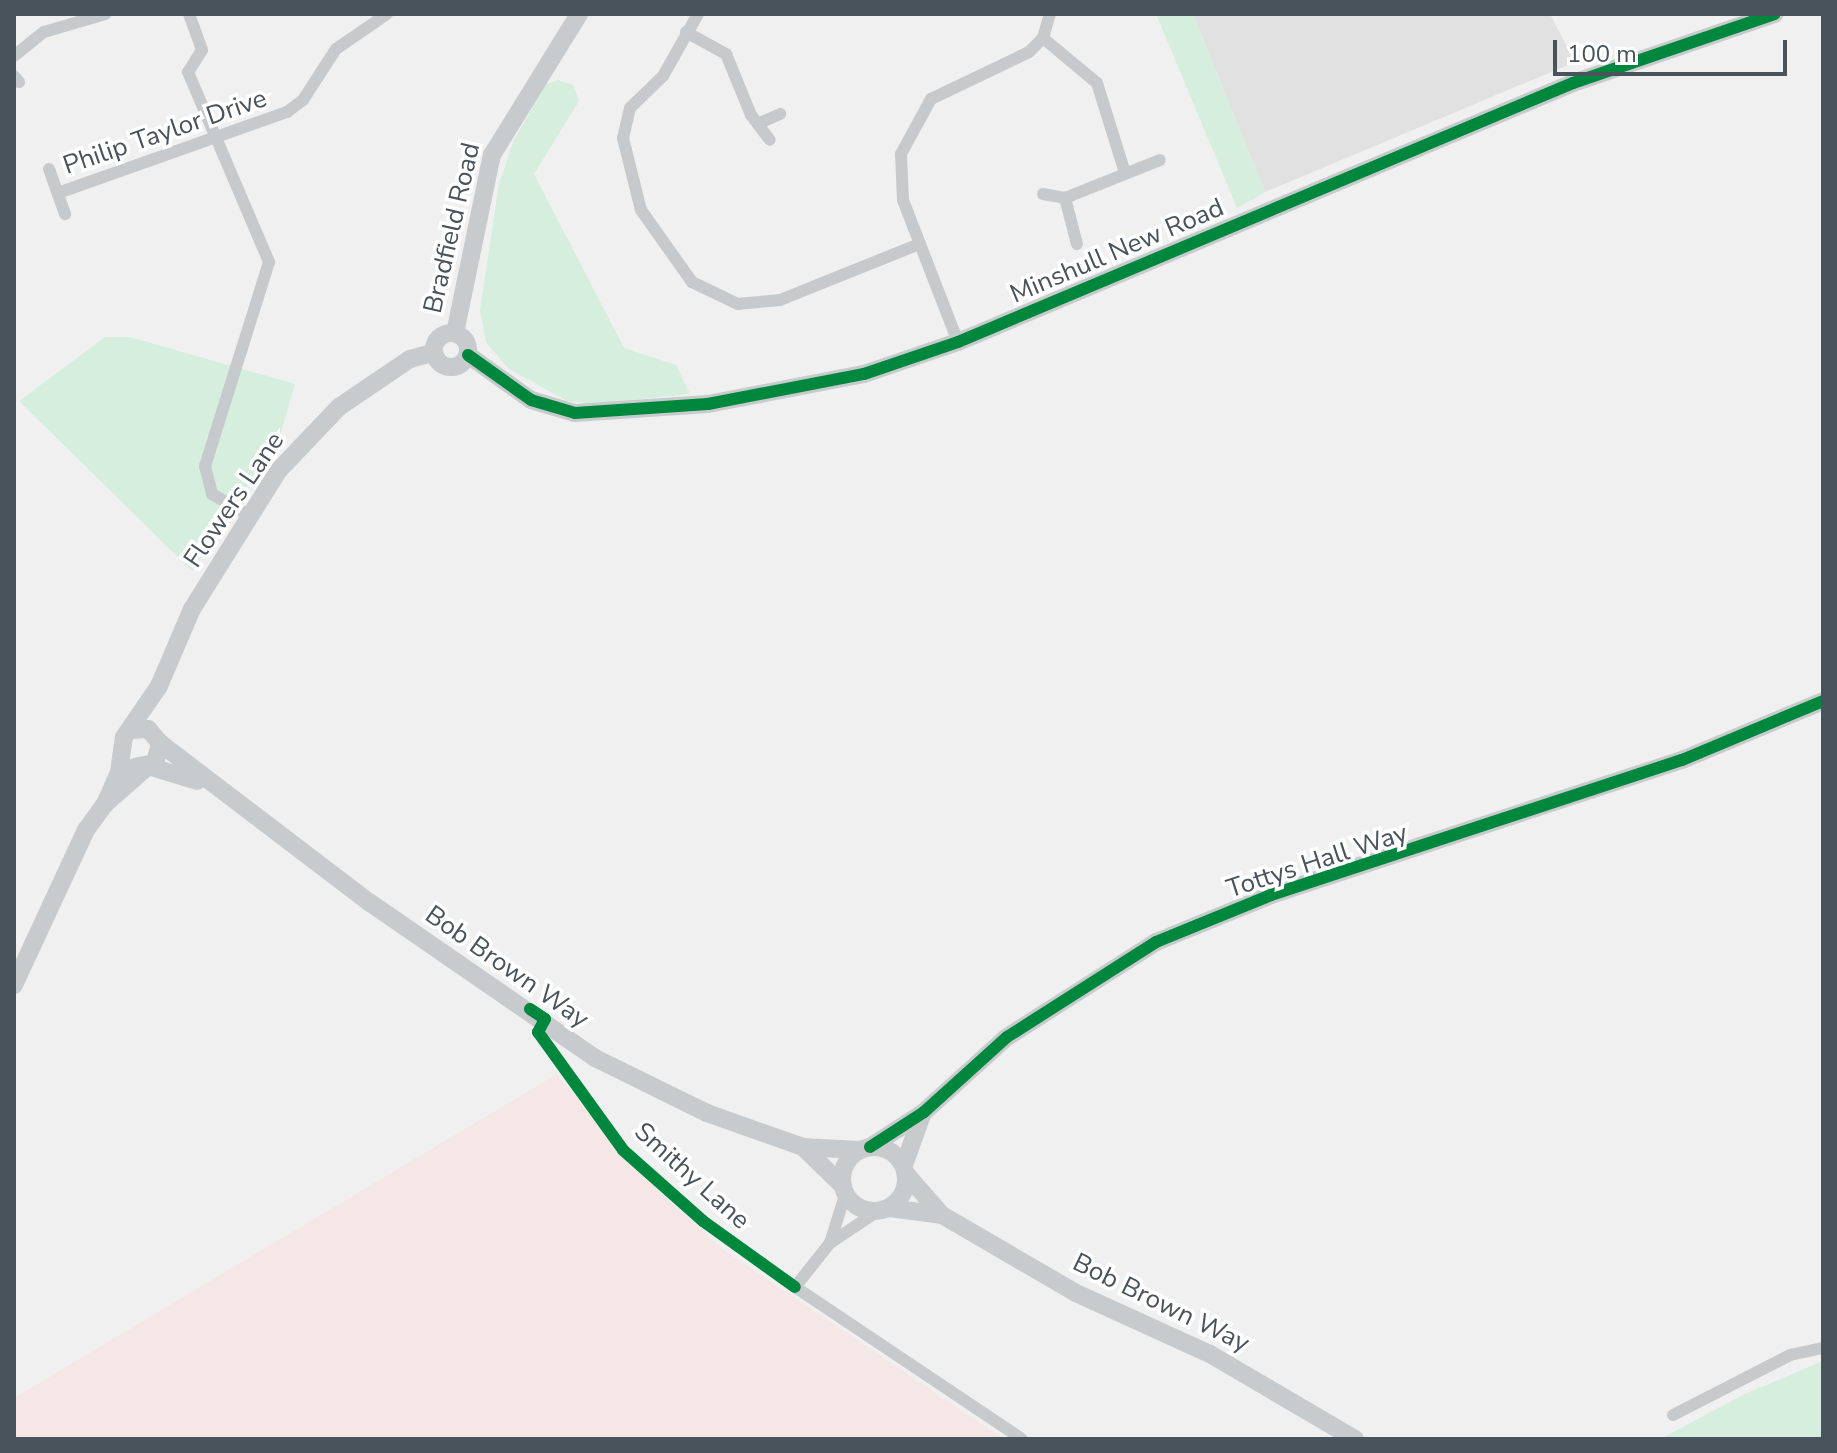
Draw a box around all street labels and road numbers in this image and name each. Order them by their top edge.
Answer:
street label: Philip Taylor Drive [59,83,271,181]
street label: Bradfield Road [417,140,487,316]
street label: Minshull New Road [1006,192,1228,310]
street label: Flowers Lane [177,426,291,574]
street label: Tottys Hall Way [1223,817,1411,905]
street label: Bob Brown Way [419,899,595,1035]
street label: Smithy Lane [628,1116,756,1236]
street label: Bob Brown Way [1068,1247,1254,1359]

